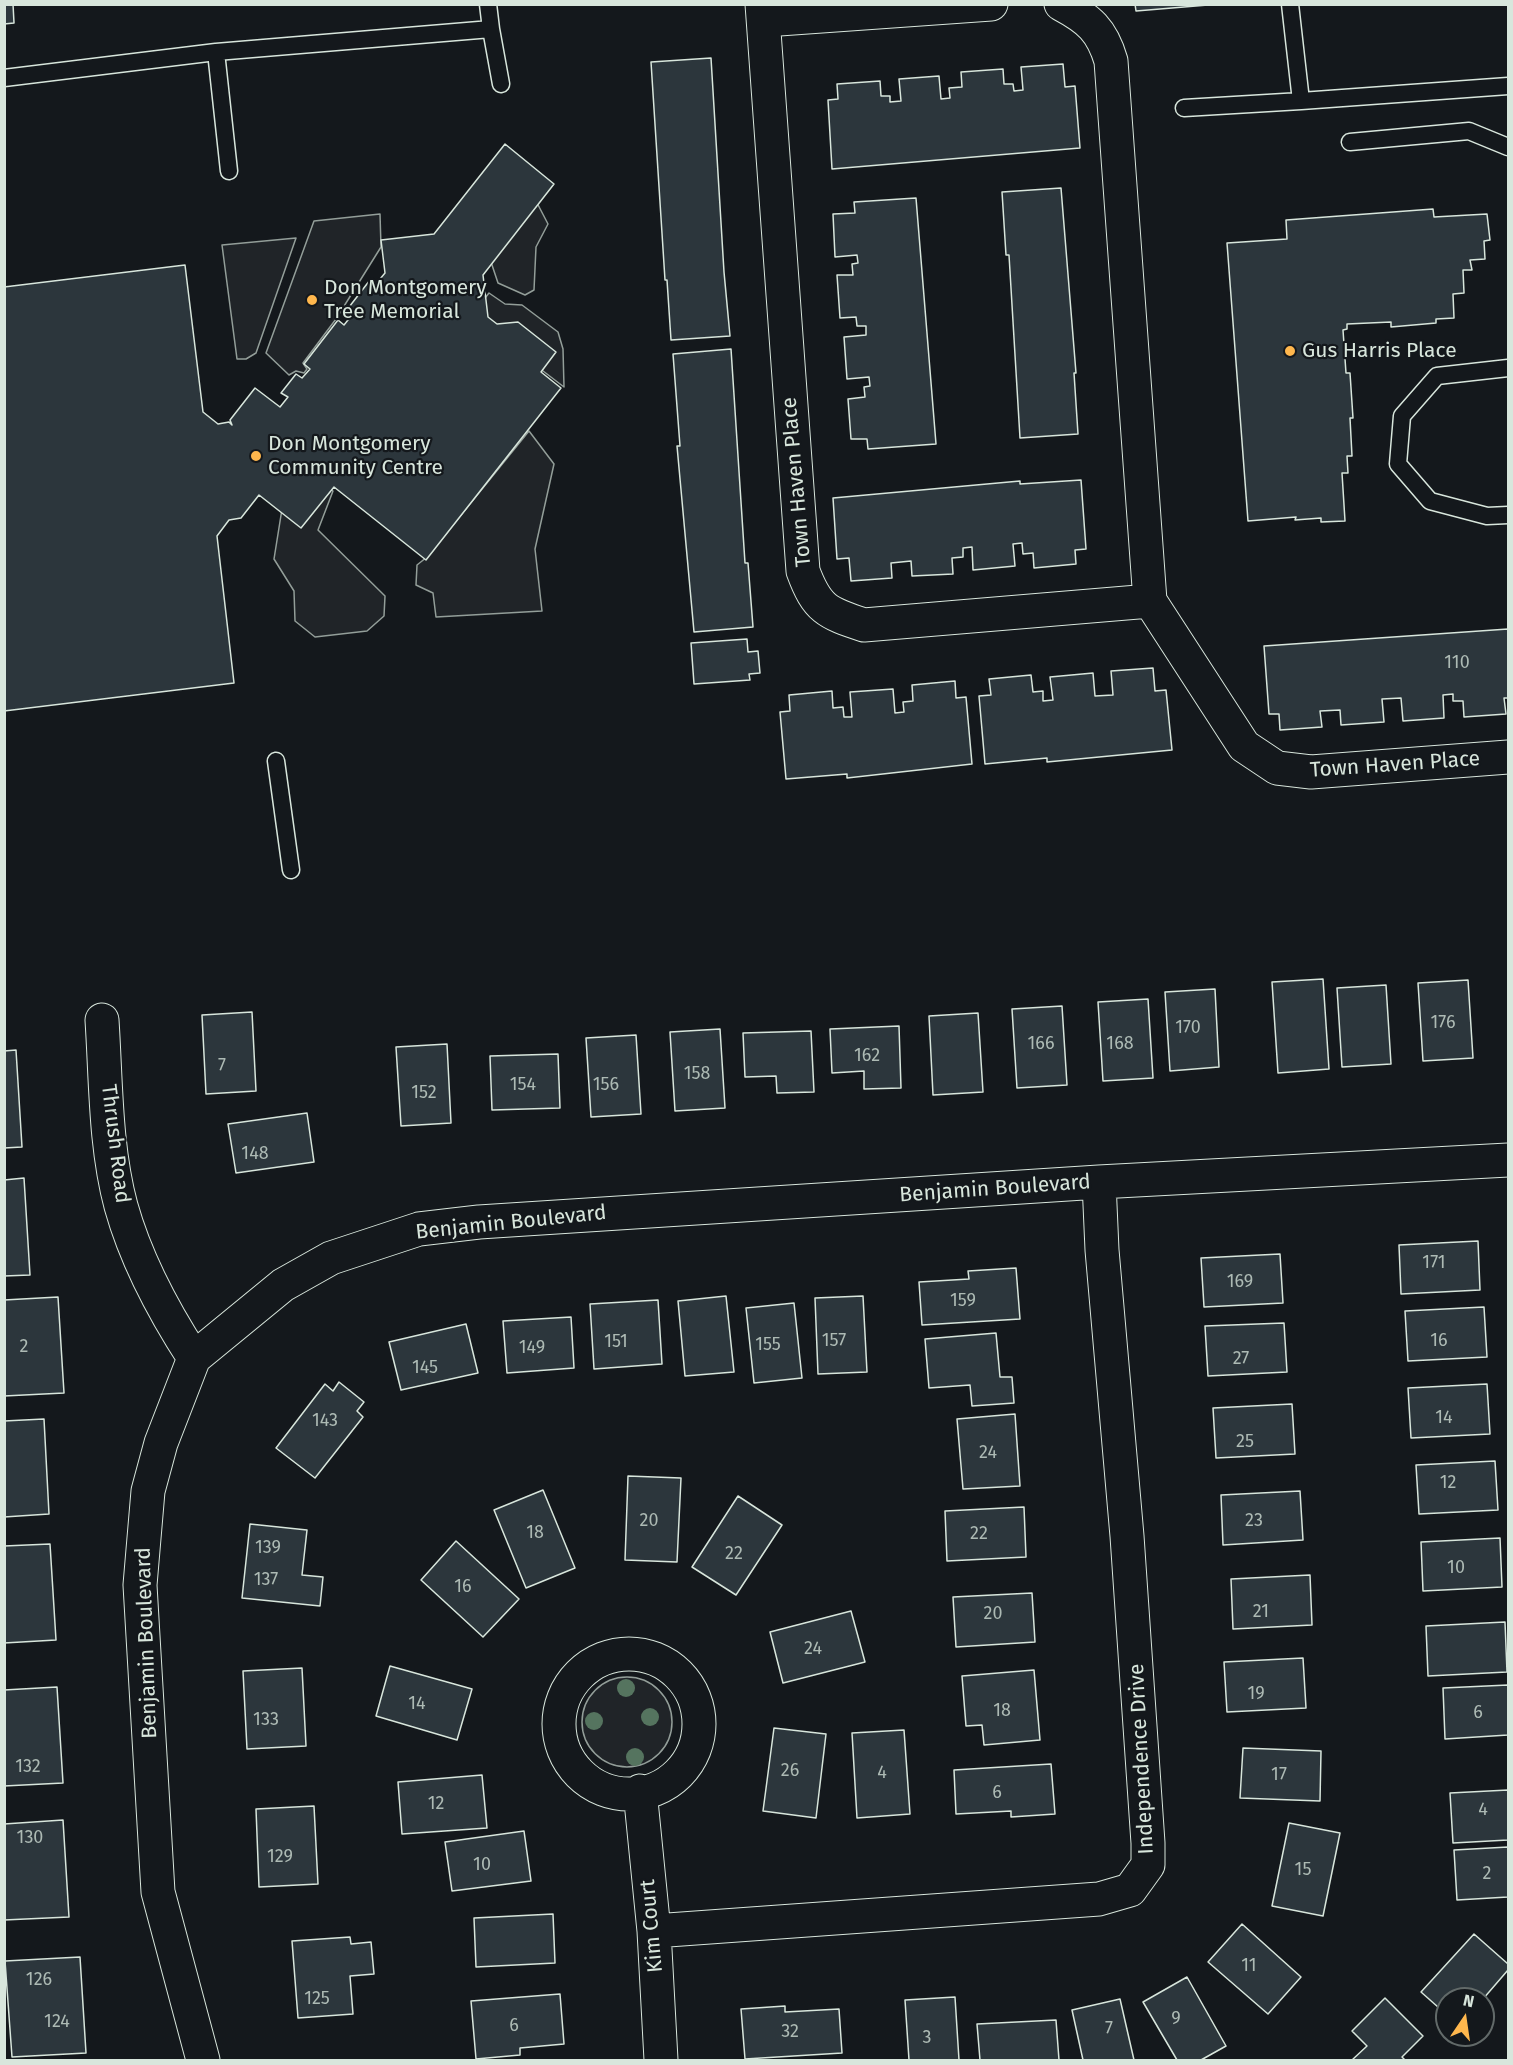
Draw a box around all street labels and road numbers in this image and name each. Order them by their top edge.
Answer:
street label: Town Haven Place [777,396,817,568]
street label: Town Haven Place [1309,746,1481,784]
street label: Thrush Road [95,1083,135,1205]
street label: Benjamin Boulevard [898,1170,1092,1208]
street label: Benjamin Boulevard [414,1200,608,1246]
street label: Benjamin Boulevard [131,1547,163,1739]
street label: Independence Drive [1124,1663,1160,1855]
street label: Kim Court [635,1878,669,1974]

